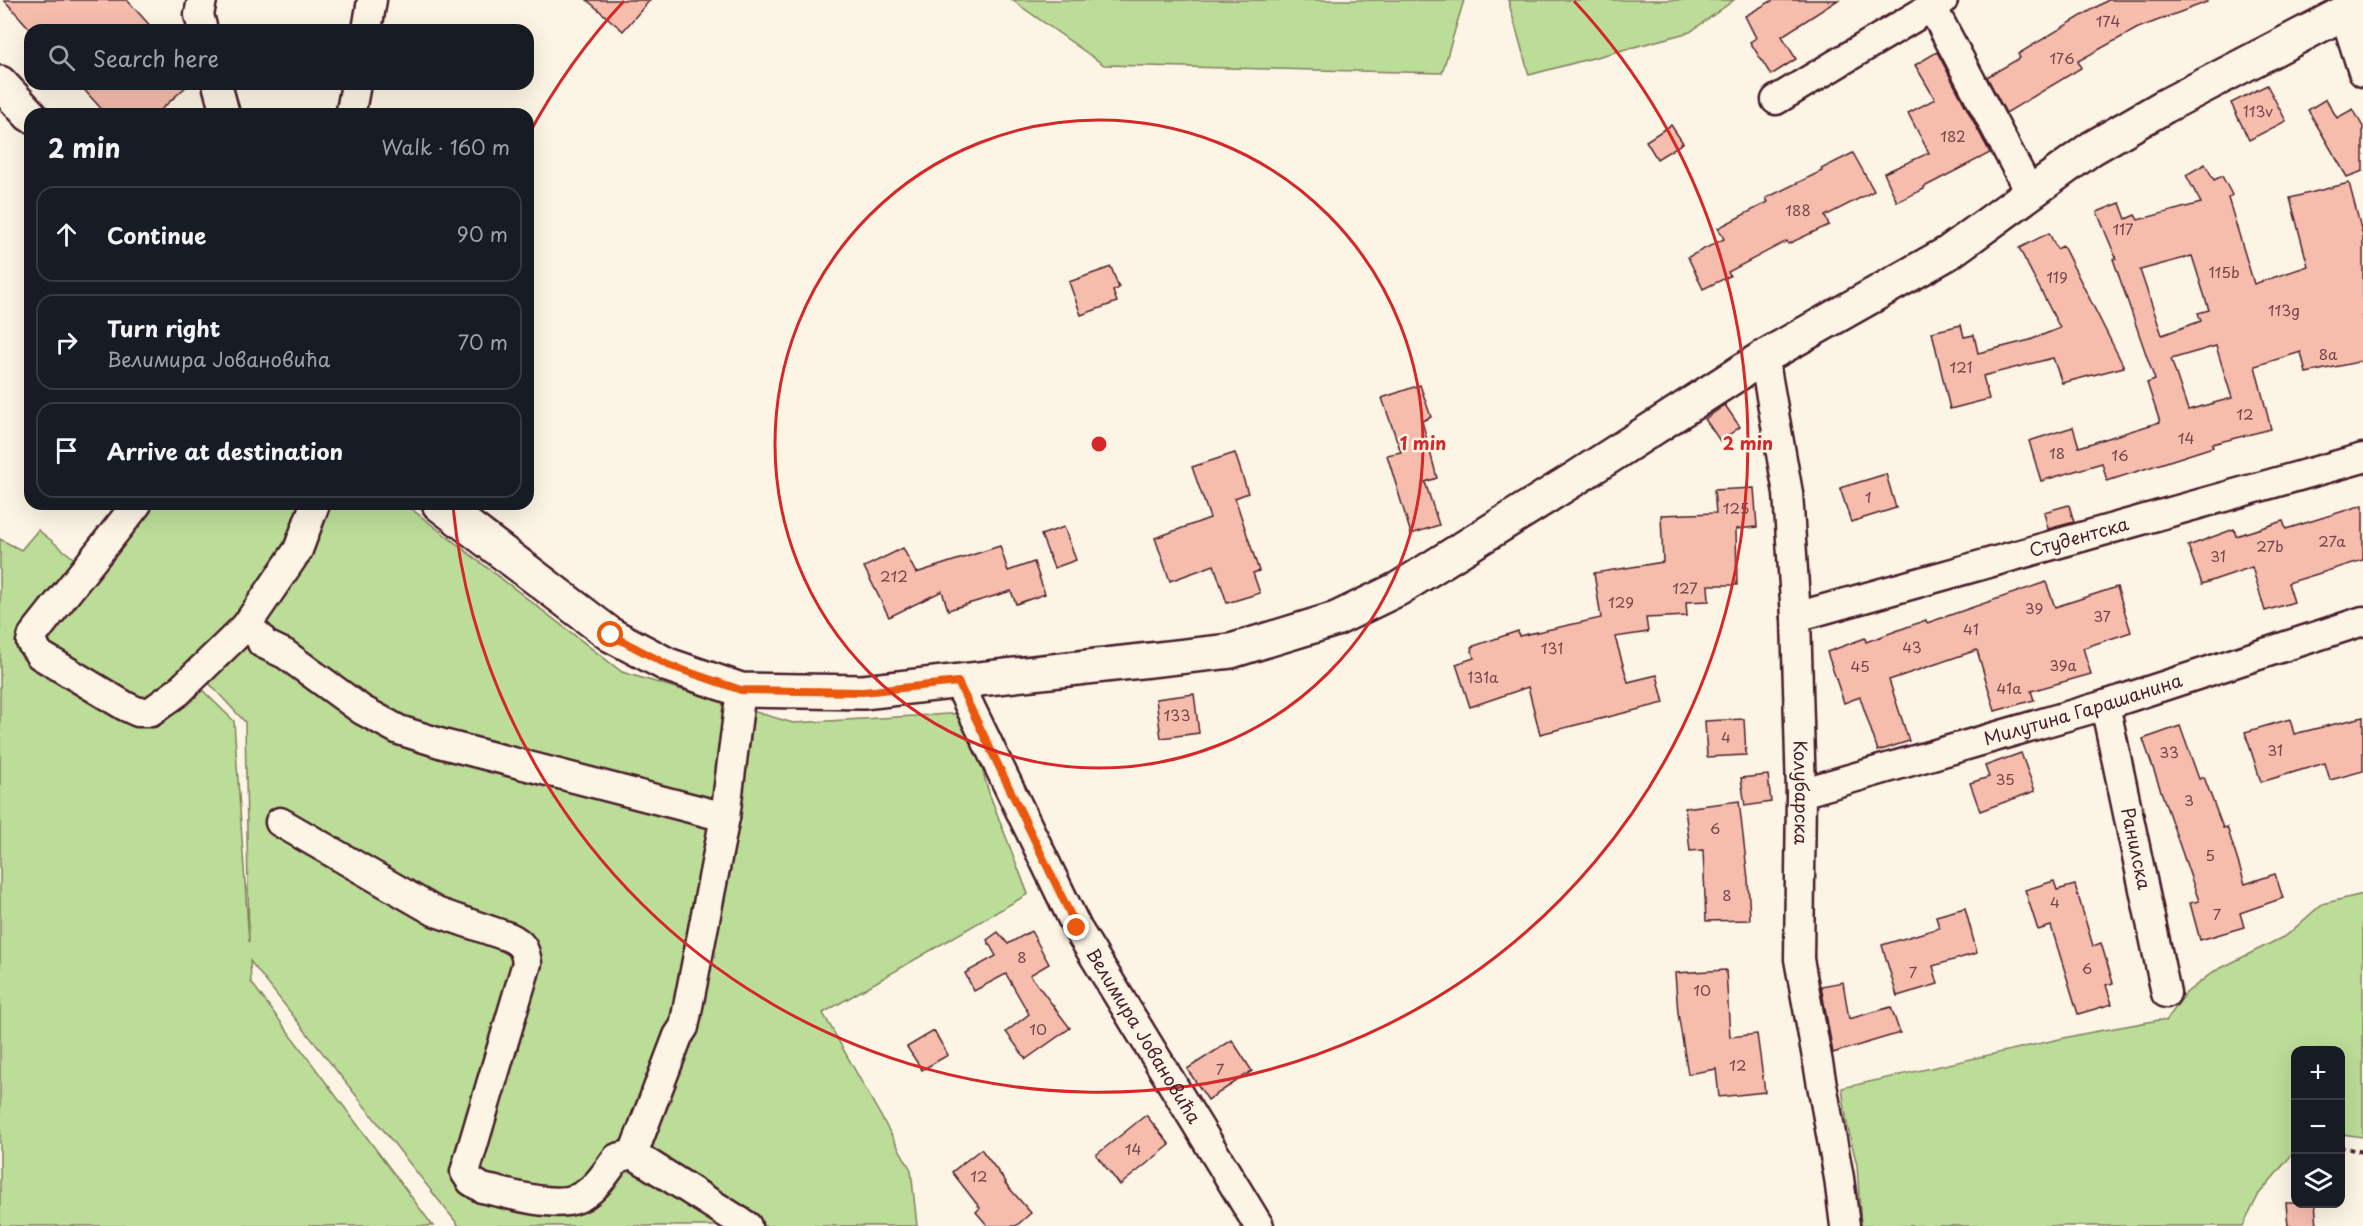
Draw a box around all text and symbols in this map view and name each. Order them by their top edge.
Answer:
house number: 174 [2096,9,2120,32]
search box [24,24,534,90]
icon: search [45,41,78,74]
text: Search here [93,41,219,74]
house number: 176 [2049,46,2075,69]
house number: 113v [2243,99,2273,122]
house number: 182 [1940,124,1966,147]
text: 2 min [48,128,121,167]
text: Walk · 160 m [382,132,510,162]
house number: 188 [1785,198,1811,221]
house number: 117 [2112,217,2134,240]
icon: ahead [50,218,83,251]
text: Continue [107,218,206,251]
text: 90 m [457,219,508,249]
house number: 115b [2208,260,2240,283]
house number: 119 [2046,265,2068,288]
house number: 113g [2268,298,2300,321]
text: Turn right [107,311,220,344]
icon: right [50,326,83,359]
text: 70 m [458,327,508,357]
house number: 8a [2319,342,2338,365]
text: Велимира Јовановића [107,344,330,374]
house number: 121 [1949,355,1973,378]
house number: 12 [2236,402,2254,425]
house number: 14 [2178,426,2194,449]
text: 1 min [1400,429,1446,456]
text: 2 min [1723,429,1773,456]
icon: arrive [50,434,83,467]
text: Arrive at destination [107,434,343,467]
centre of rings [1089,434,1109,454]
house number: 18 [2049,441,2065,464]
house number: 16 [2111,443,2129,466]
house number: 1 [1865,485,1871,508]
house number: 125 [1723,496,1749,519]
street label: Студентска [2026,509,2132,563]
house number: 27a [2318,529,2346,552]
house number: 27b [2256,534,2284,557]
house number: 31 [2210,544,2226,567]
house number: 212 [880,564,908,587]
house number: 127 [1672,576,1698,599]
house number: 129 [1608,590,1634,613]
house number: 39 [2025,596,2043,619]
house number: 37 [2093,604,2111,627]
house number: 41 [1963,617,1979,640]
route start [597,621,623,647]
house number: 43 [1902,635,1922,658]
house number: 131 [1541,636,1563,659]
house number: 39a [2049,653,2078,676]
house number: 45 [1850,654,1870,677]
house number: 131a [1468,665,1499,688]
street label: Милутина Гарашанина [1980,666,2186,751]
house number: 41a [1996,676,2022,699]
house number: 133 [1164,703,1190,726]
house number: 4 [1721,725,1731,748]
house number: 31 [2267,738,2283,761]
street label: Колубарска [1788,740,1816,846]
house number: 33 [2159,740,2179,763]
house number: 35 [1995,767,2015,790]
house number: 3 [2184,788,2194,811]
street label: Ранилска [2115,805,2159,893]
house number: 6 [1710,816,1720,839]
house number: 5 [2205,843,2215,866]
house number: 8 [1722,883,1732,906]
house number: 4 [2050,890,2060,913]
house number: 7 [2213,902,2222,925]
route end [1063,914,1089,940]
street label: Велимира Јовановића [1080,943,1209,1129]
house number: 8 [1017,945,1027,968]
house number: 6 [2082,956,2092,979]
house number: 7 [1909,960,1918,983]
house number: 10 [1693,978,1711,1001]
house number: 10 [1029,1017,1047,1040]
map controls [2291,1046,2345,1208]
button: + [2291,1046,2345,1100]
house number: 12 [1729,1053,1747,1076]
house number: 7 [1216,1057,1225,1080]
button: − [2291,1100,2345,1154]
house number: 14 [1125,1137,1141,1160]
button: layers [2291,1154,2345,1208]
house number: 12 [970,1164,988,1187]

